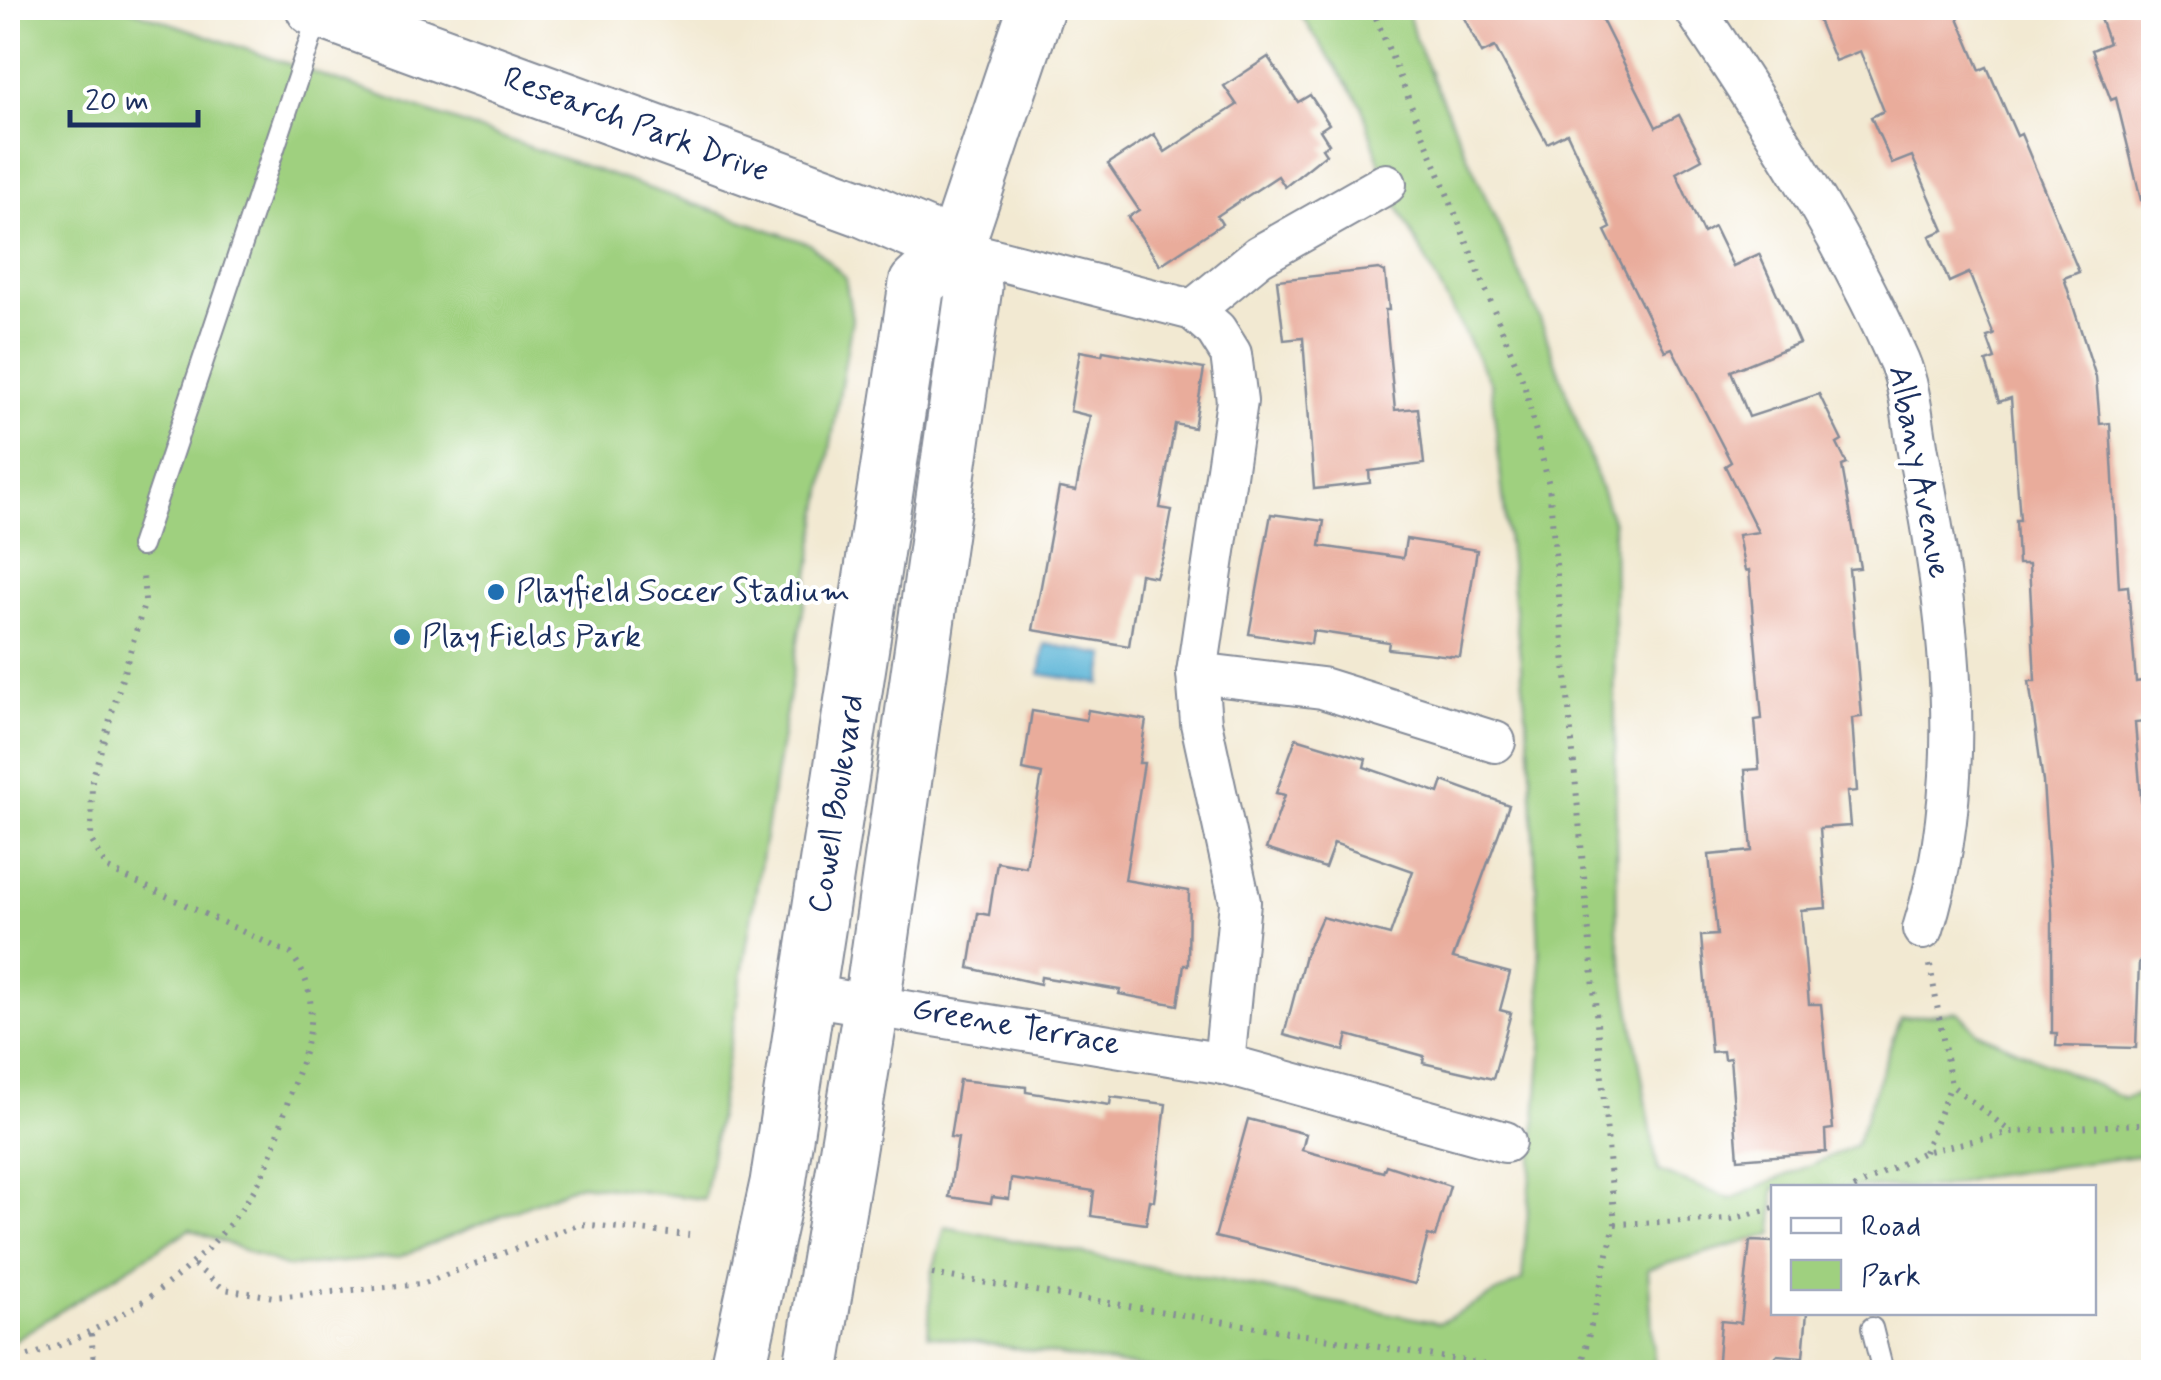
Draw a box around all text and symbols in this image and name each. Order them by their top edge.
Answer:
street label: Research Park Drive [497,57,775,193]
scale bar [70,65,198,127]
text: 20 m [85,82,149,121]
street label: Albany Avenue [1878,362,1960,582]
place label: Playfield Soccer Stadium [516,571,850,613]
marker: Playfield Soccer Stadium [485,581,507,603]
place label: Play Fields Park [422,616,641,658]
marker: Play Fields Park [391,626,413,648]
street label: Cowell Boulevard [799,692,875,916]
street label: Greene Terrace [909,988,1123,1066]
legend [1771,1185,2096,1315]
text: Road [1861,1207,1921,1246]
text: Park [1861,1257,1921,1296]

